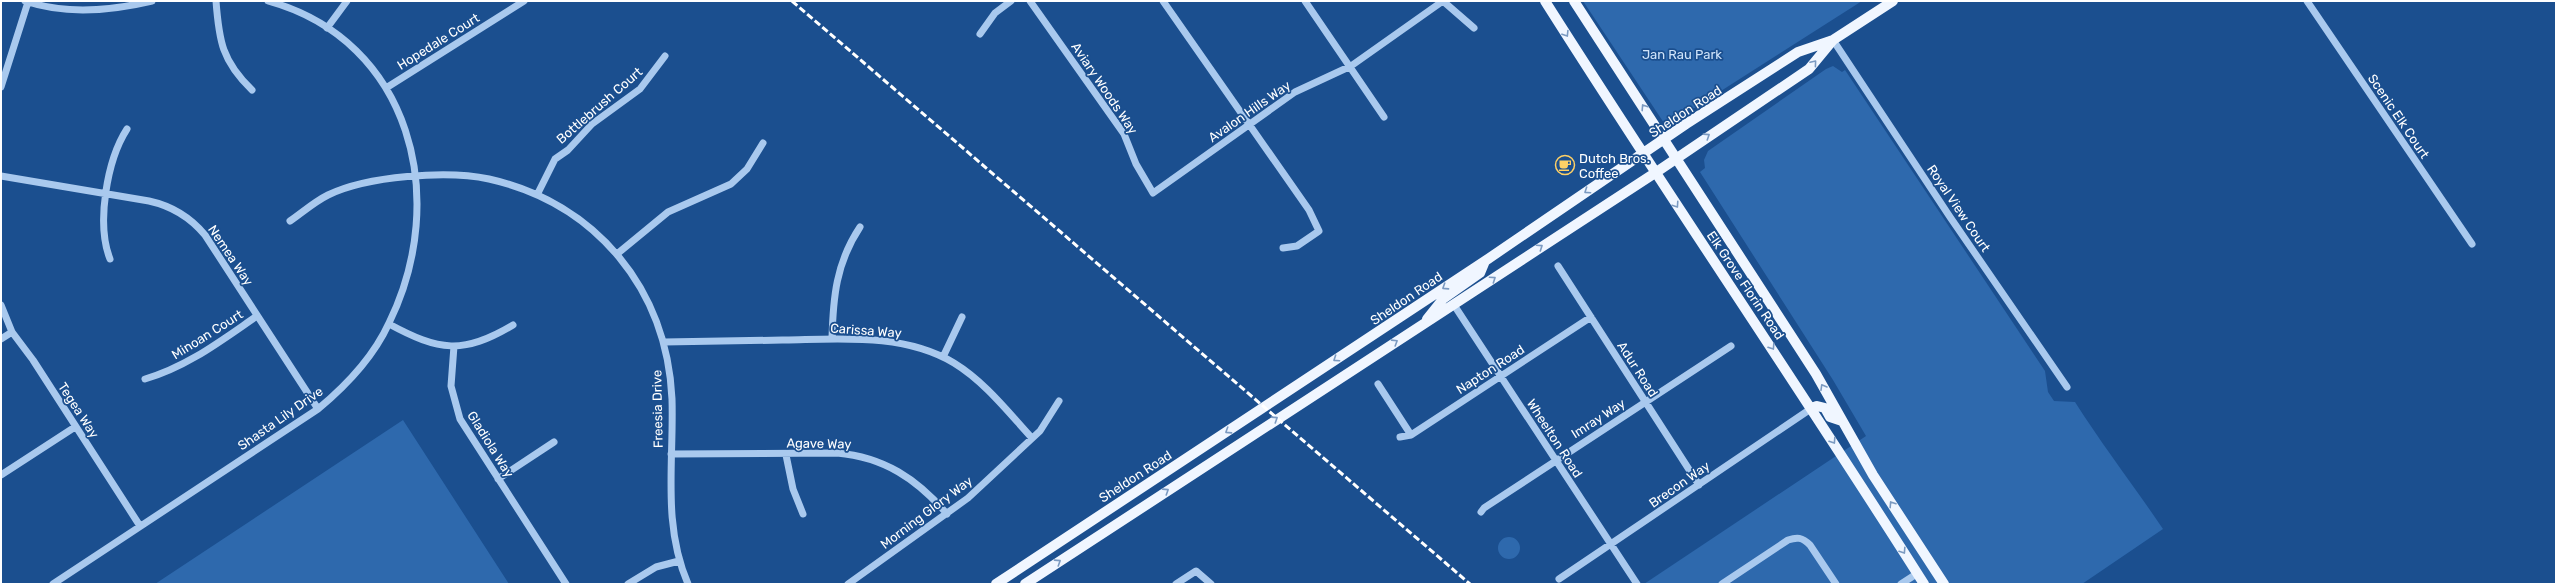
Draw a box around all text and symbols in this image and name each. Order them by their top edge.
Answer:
street label: Hopedale Court [394,10,482,73]
one-way arrow [1561,30,1569,37]
street label: Aviary Woods Way [1068,40,1141,137]
park label: Jan Rau Park [1642,47,1722,62]
one-way arrow [1809,60,1816,68]
street label: Bottlebrush Court [553,64,645,147]
street label: Scenic Elk Court [2365,71,2432,161]
street label: Avalon Hills Way [1205,78,1293,145]
street label: Sheldon Road [1646,82,1724,140]
one-way arrow [1641,104,1648,111]
one-way arrow [1703,134,1710,141]
place label: Dutch Bros. Coffee [1579,151,1650,181]
cafe icon: Dutch Bros. Coffee [1554,154,1576,176]
street label: Royal View Court [1924,162,1993,255]
one-way arrow [1584,186,1591,194]
one-way arrow [1672,201,1679,208]
street label: Nemea Way [205,222,256,288]
street label: Elk Grove Florin Road [1704,228,1787,342]
one-way arrow [1536,244,1543,252]
street label: Sheldon Road [1367,269,1445,328]
one-way arrow [1489,276,1496,284]
one-way arrow [1442,282,1449,289]
street label: Minoan Court [169,307,246,362]
street label: Carissa Way [830,321,902,340]
street label: Adur Road [1614,339,1661,400]
one-way arrow [1391,340,1398,347]
street label: Napton Road [1453,342,1527,397]
one-way arrow [1767,343,1774,350]
one-way arrow [1333,354,1340,362]
street label: Freesia Drive [649,370,666,448]
street label: Tegea Way [54,380,102,441]
street label: Shasta Lily Drive [235,384,326,453]
one-way arrow [1820,384,1827,391]
street label: Imray Way [1569,395,1628,441]
street label: Wheelton Road [1524,396,1586,480]
street label: Gladiola Way [464,408,517,480]
one-way arrow [1271,416,1278,424]
one-way arrow [1225,426,1232,434]
street label: Agave Way [786,435,852,453]
one-way arrow [1829,437,1836,444]
street label: Sheldon Road [1096,447,1174,505]
street label: Brecon Way [1646,458,1713,511]
street label: Morning Glory Way [877,473,976,553]
one-way arrow [1162,488,1169,496]
one-way arrow [1889,501,1897,508]
one-way arrow [1899,547,1906,554]
one-way arrow [1054,560,1061,567]

